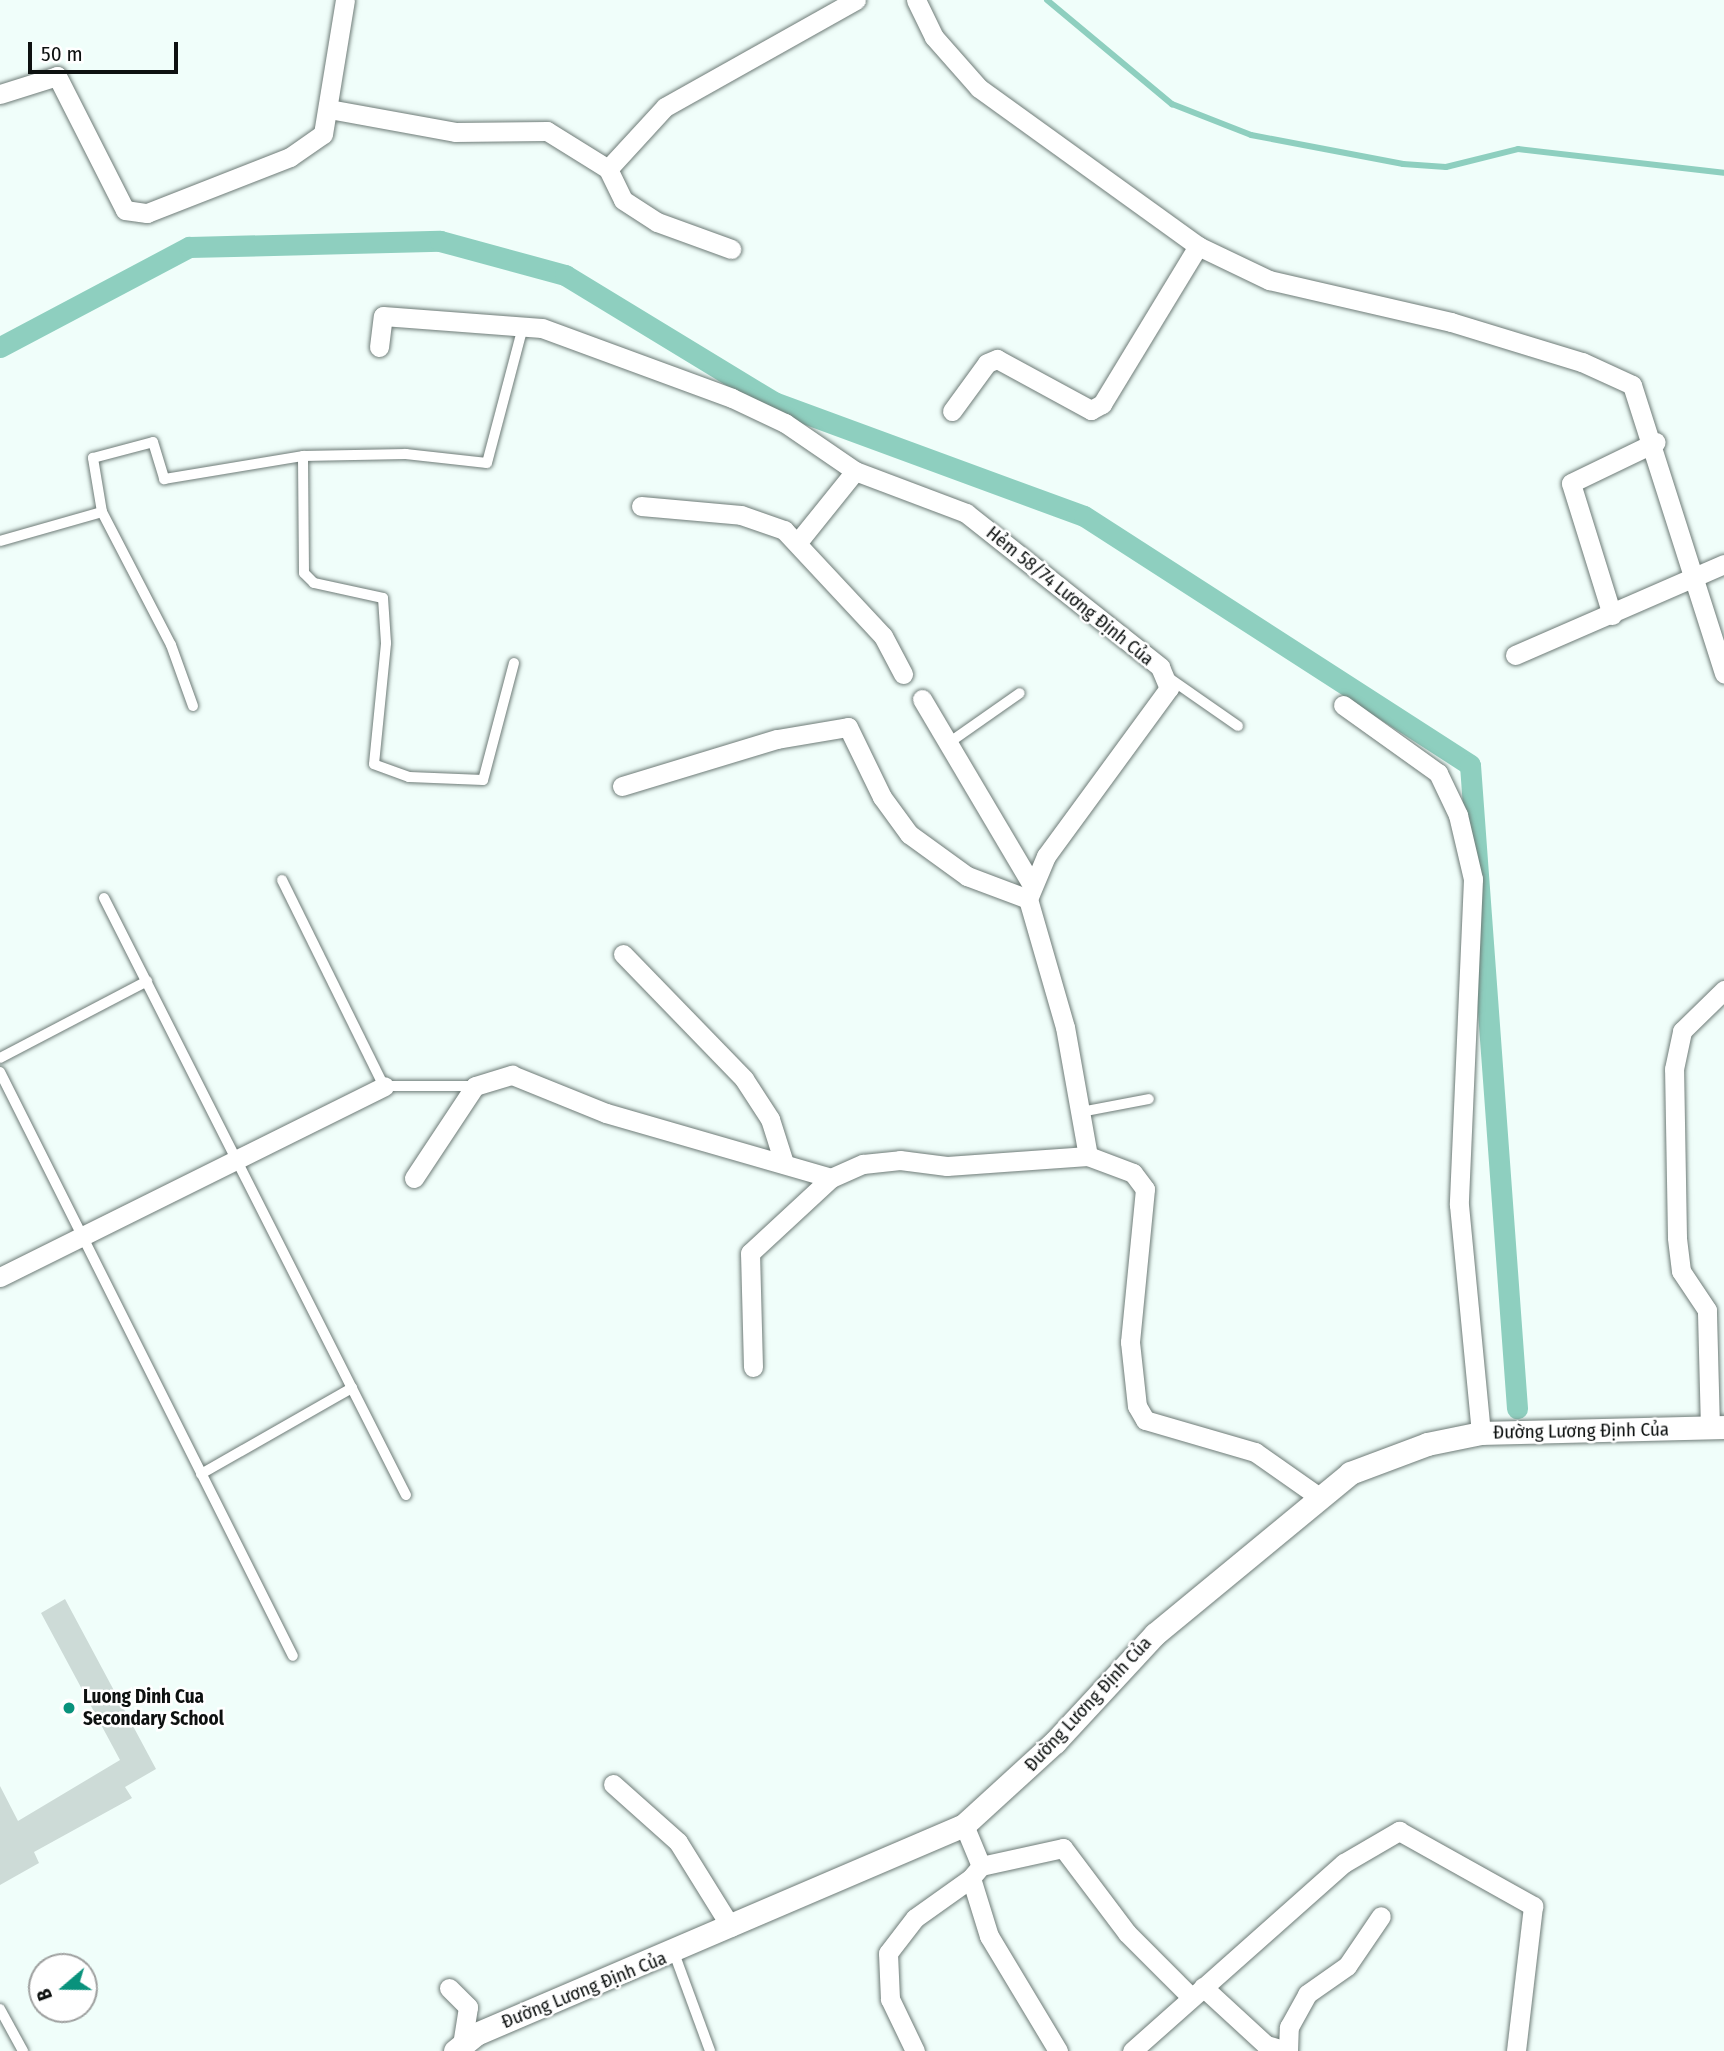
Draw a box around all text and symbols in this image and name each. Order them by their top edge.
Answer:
scale bar [32,28,182,72]
text: 50 m [41,41,83,67]
street label: Hẻm 58/74 Lương Định Của [982,521,1158,671]
street label: Đường Lương Định Của [1493,1418,1669,1444]
street label: Đường Lương Định Của [1020,1632,1156,1776]
place label: Luong Dinh Cua Secondary School [83,1686,224,1730]
marker: Luong Dinh Cua Secondary School [61,1700,77,1716]
street label: Đường Lương Định Của [498,1946,670,2034]
north arrow [28,1953,98,2023]
text: B [32,1986,57,2004]

